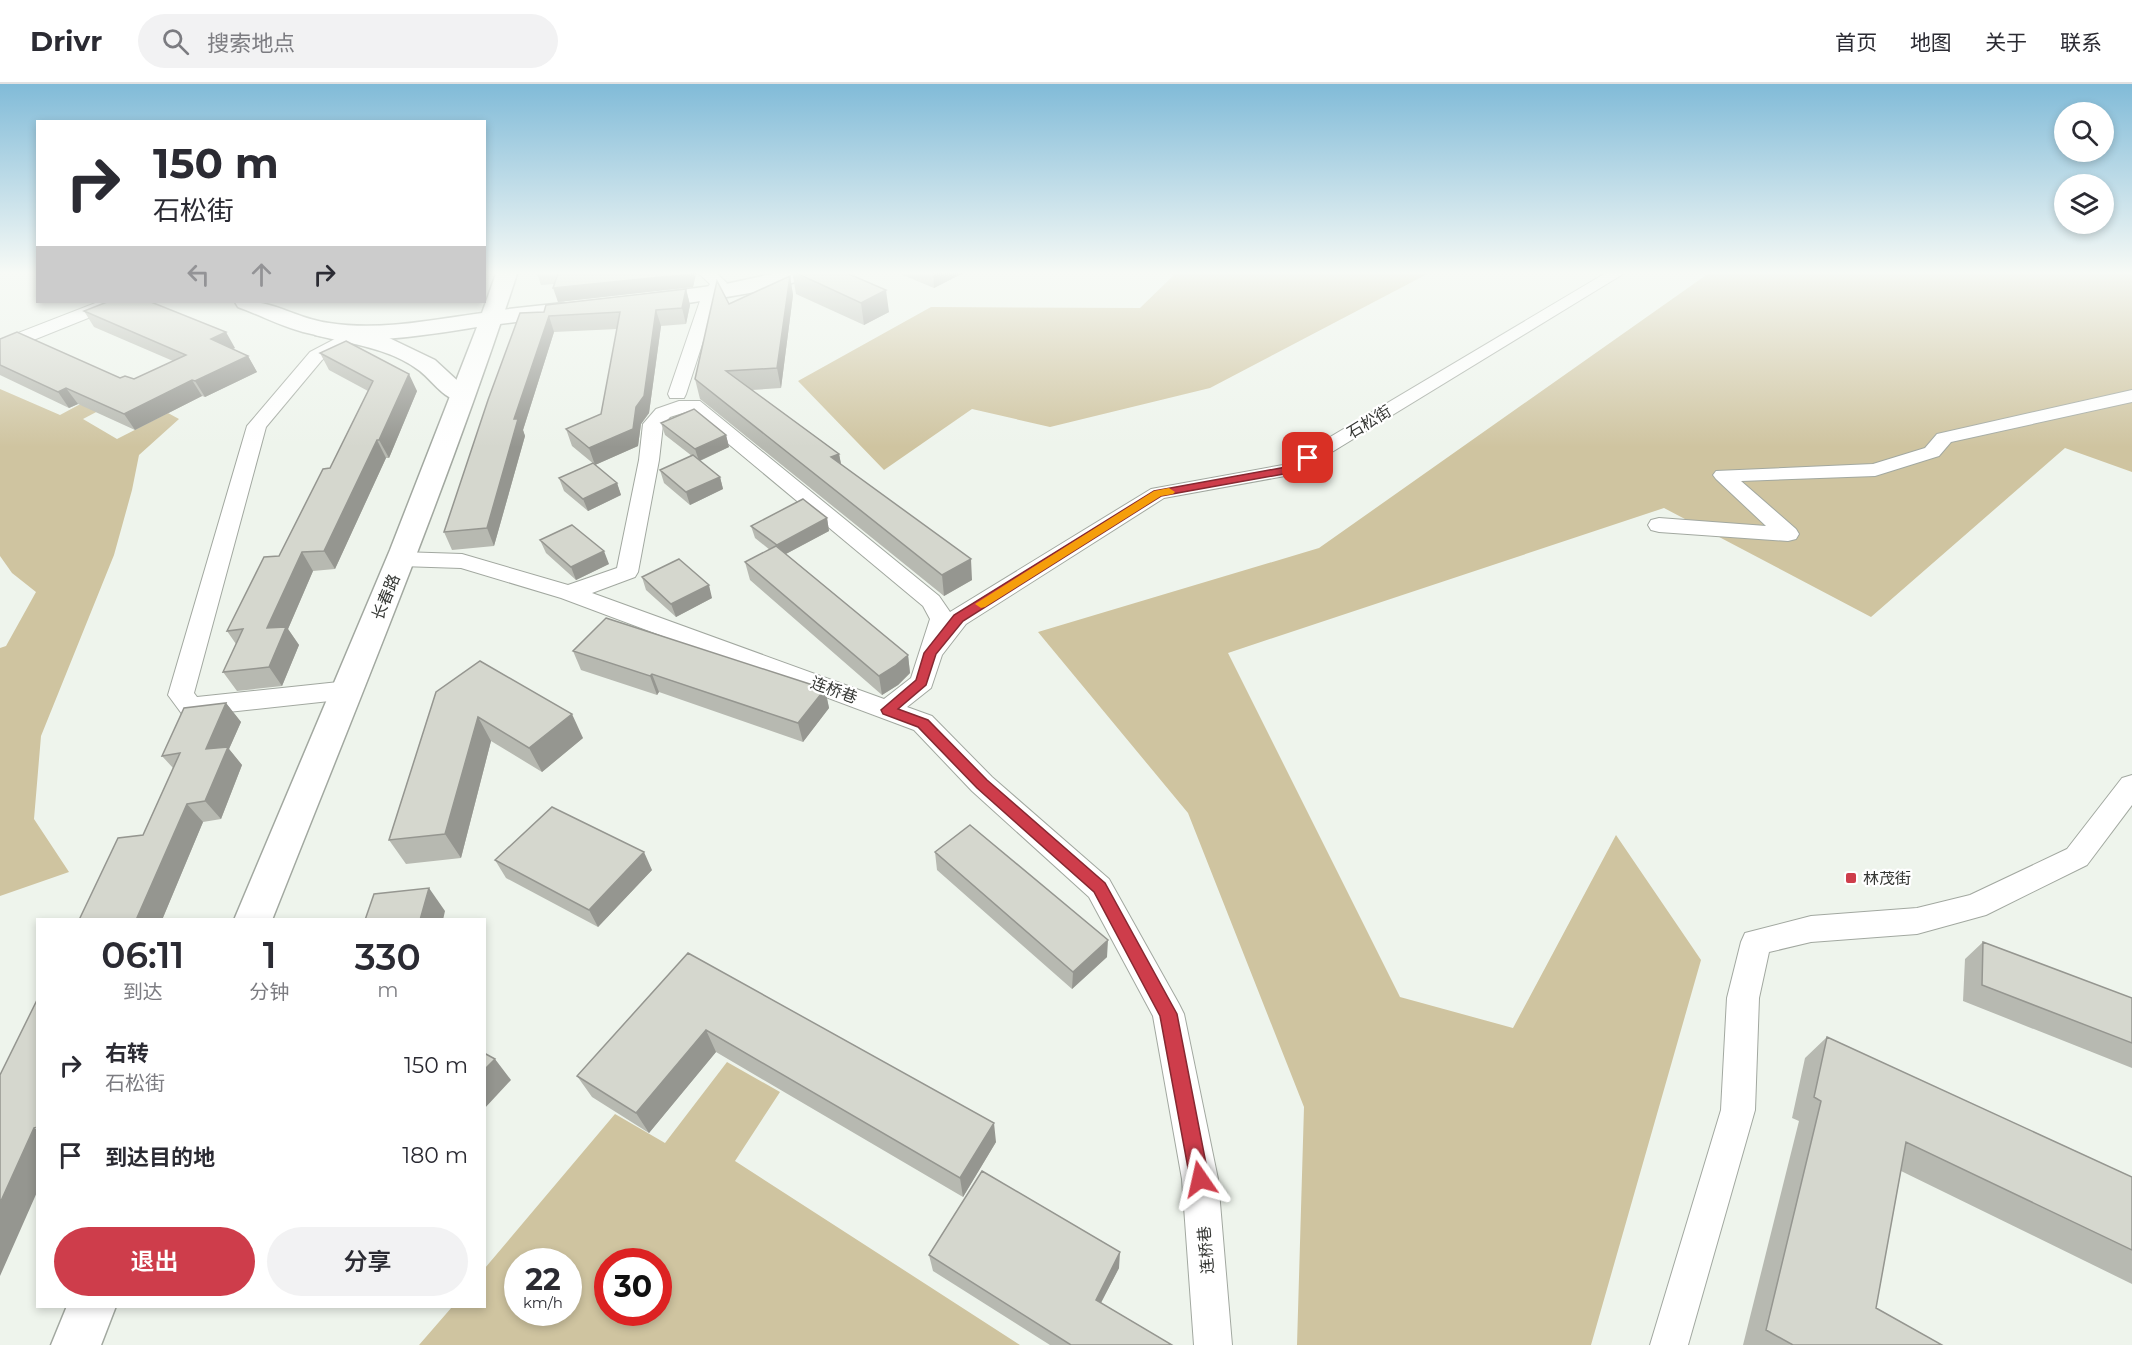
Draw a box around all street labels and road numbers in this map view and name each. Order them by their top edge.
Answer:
street label: 石松街 [1344,401,1394,443]
street label: 长春路 [368,571,404,623]
street label: 连桥巷 [808,673,860,707]
street label: 连桥巷 [1194,1225,1218,1275]

